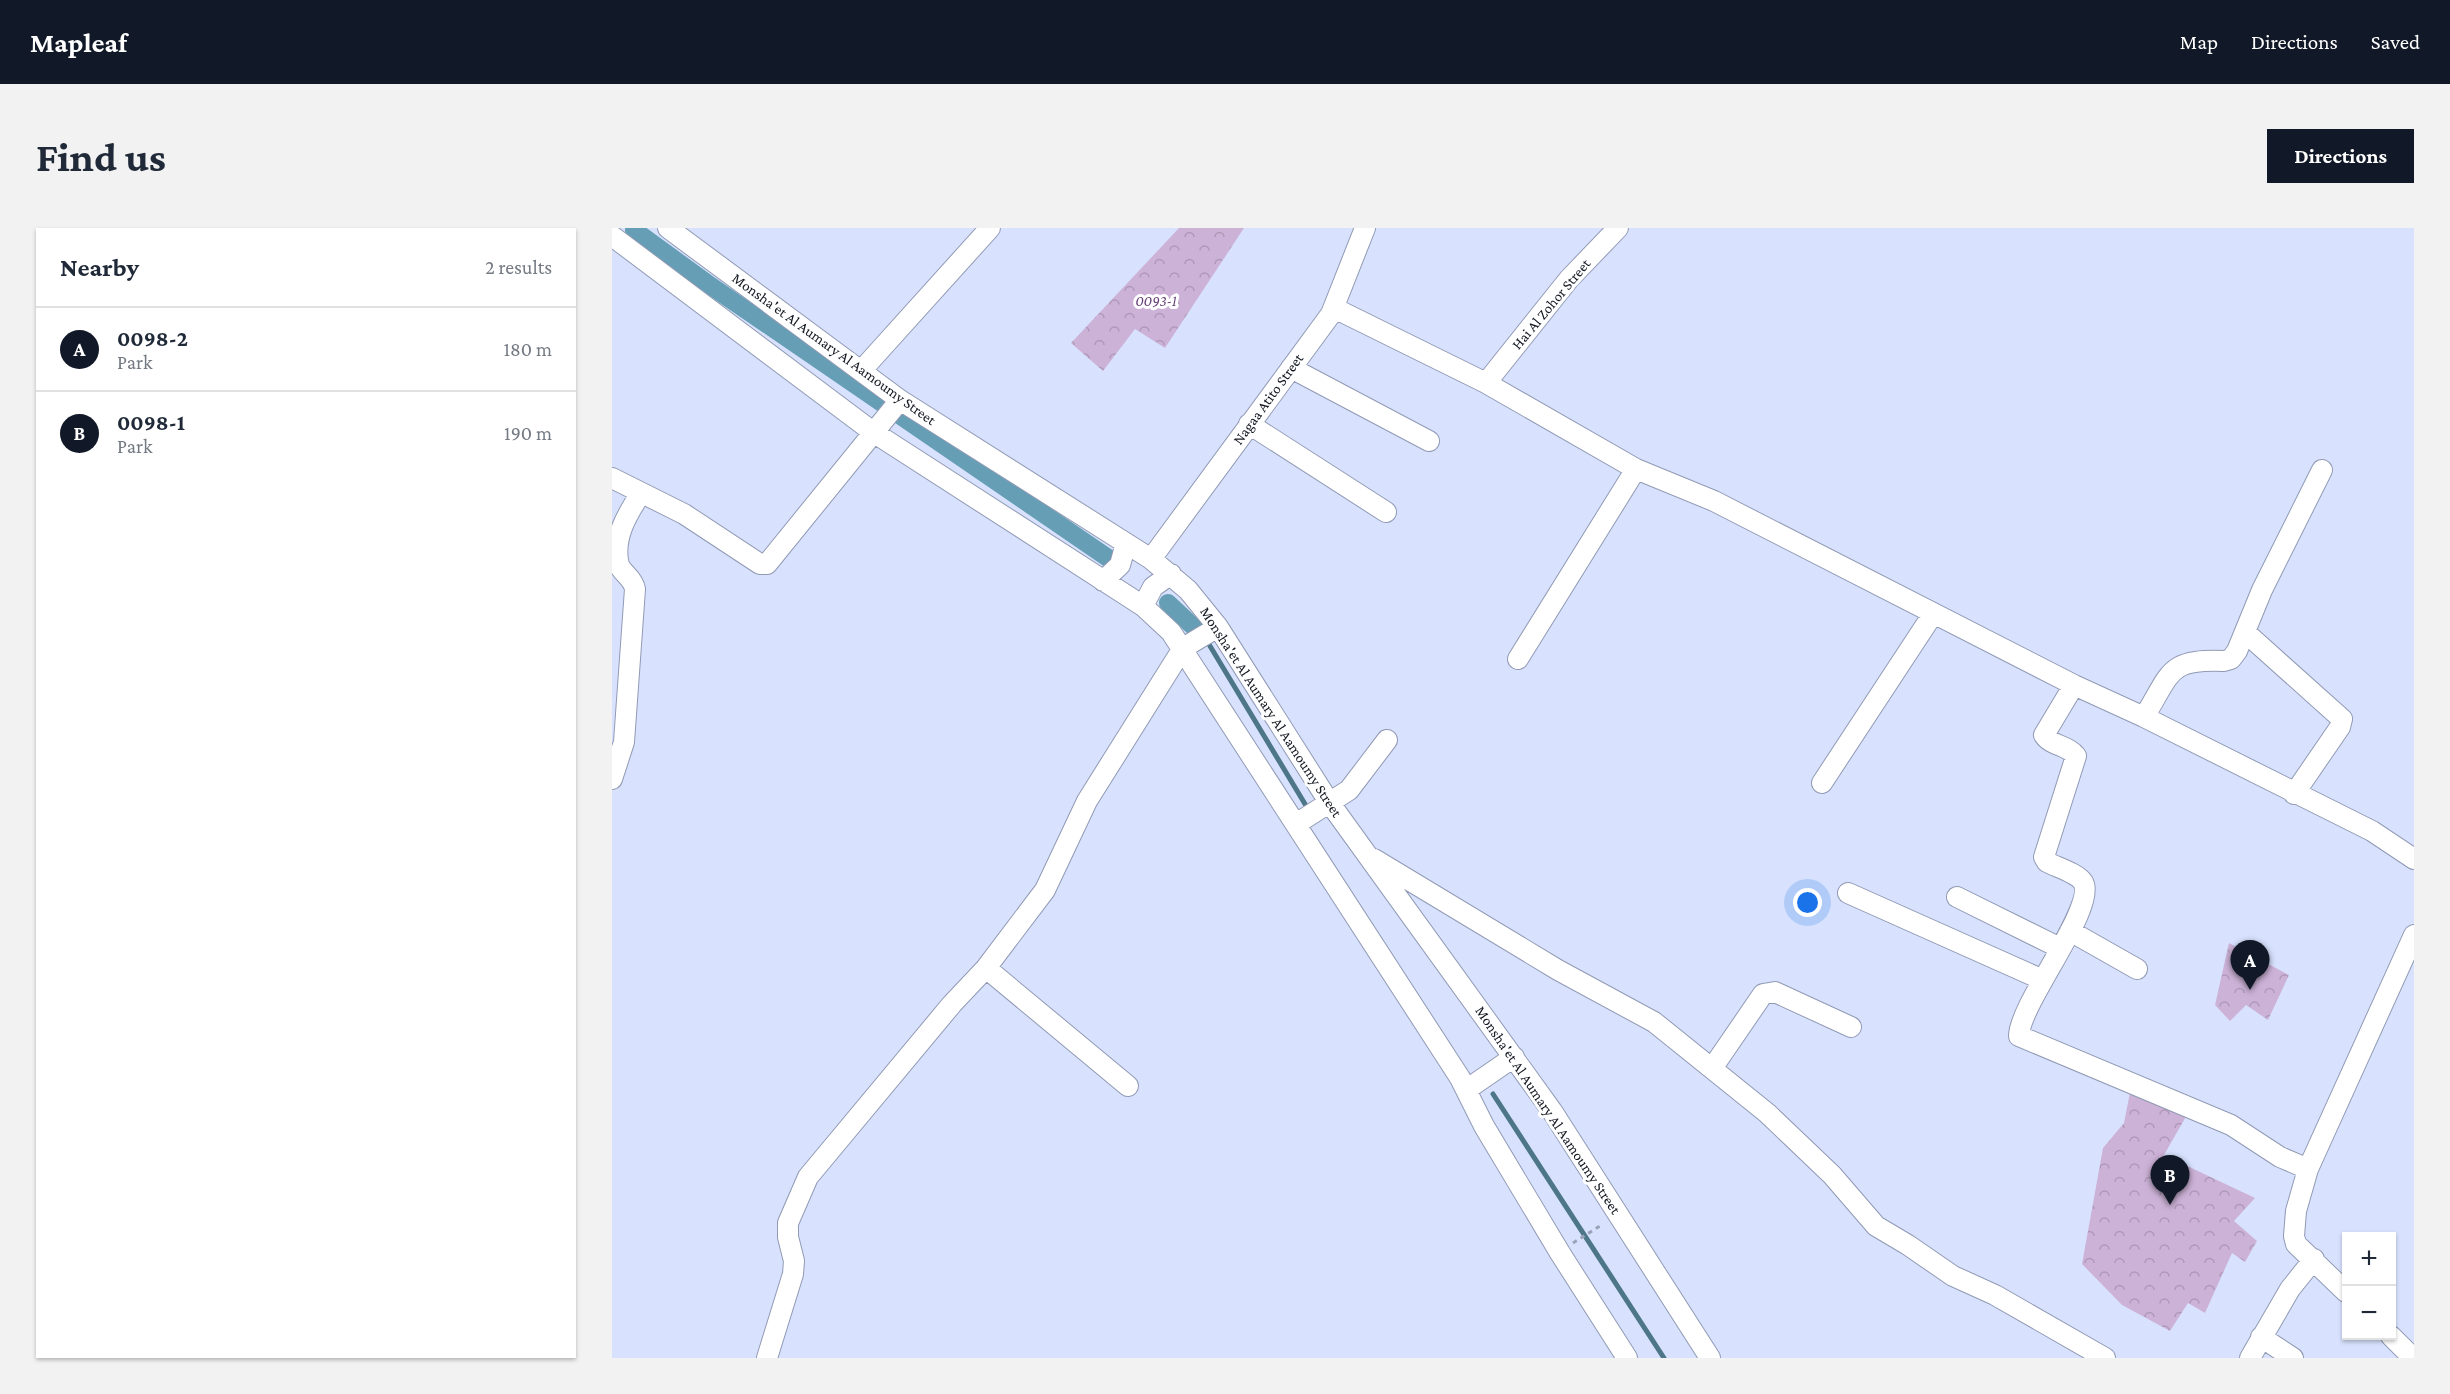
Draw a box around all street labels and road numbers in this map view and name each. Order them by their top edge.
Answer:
street label: Hai Al Zohor Street [1509,255,1594,352]
street label: Monsha'et Al Aumary Al Aamoumy Street [729,270,940,430]
street label: Nagaa Atito Street [1230,350,1308,448]
street label: Monsha'et Al Aumary Al Aamoumy Street [1196,604,1346,822]
street label: Monsha'et Al Aumary Al Aamoumy Street [1471,1003,1624,1218]

